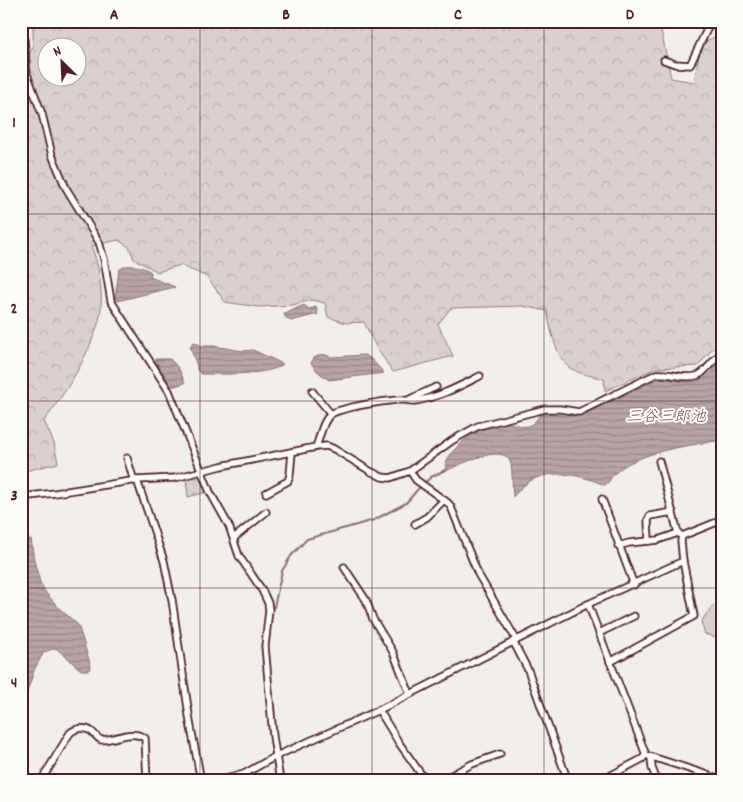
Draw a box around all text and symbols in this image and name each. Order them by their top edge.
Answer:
text: A [110,4,119,27]
text: B [282,4,290,27]
text: C [454,4,462,27]
text: D [626,4,635,27]
north arrow [38,38,88,88]
text: N [50,41,65,62]
text: 1 [12,112,16,135]
text: 2 [11,298,18,321]
water label: 三谷三郎池 [626,406,707,429]
text: 3 [10,485,18,508]
text: 4 [11,672,17,695]

